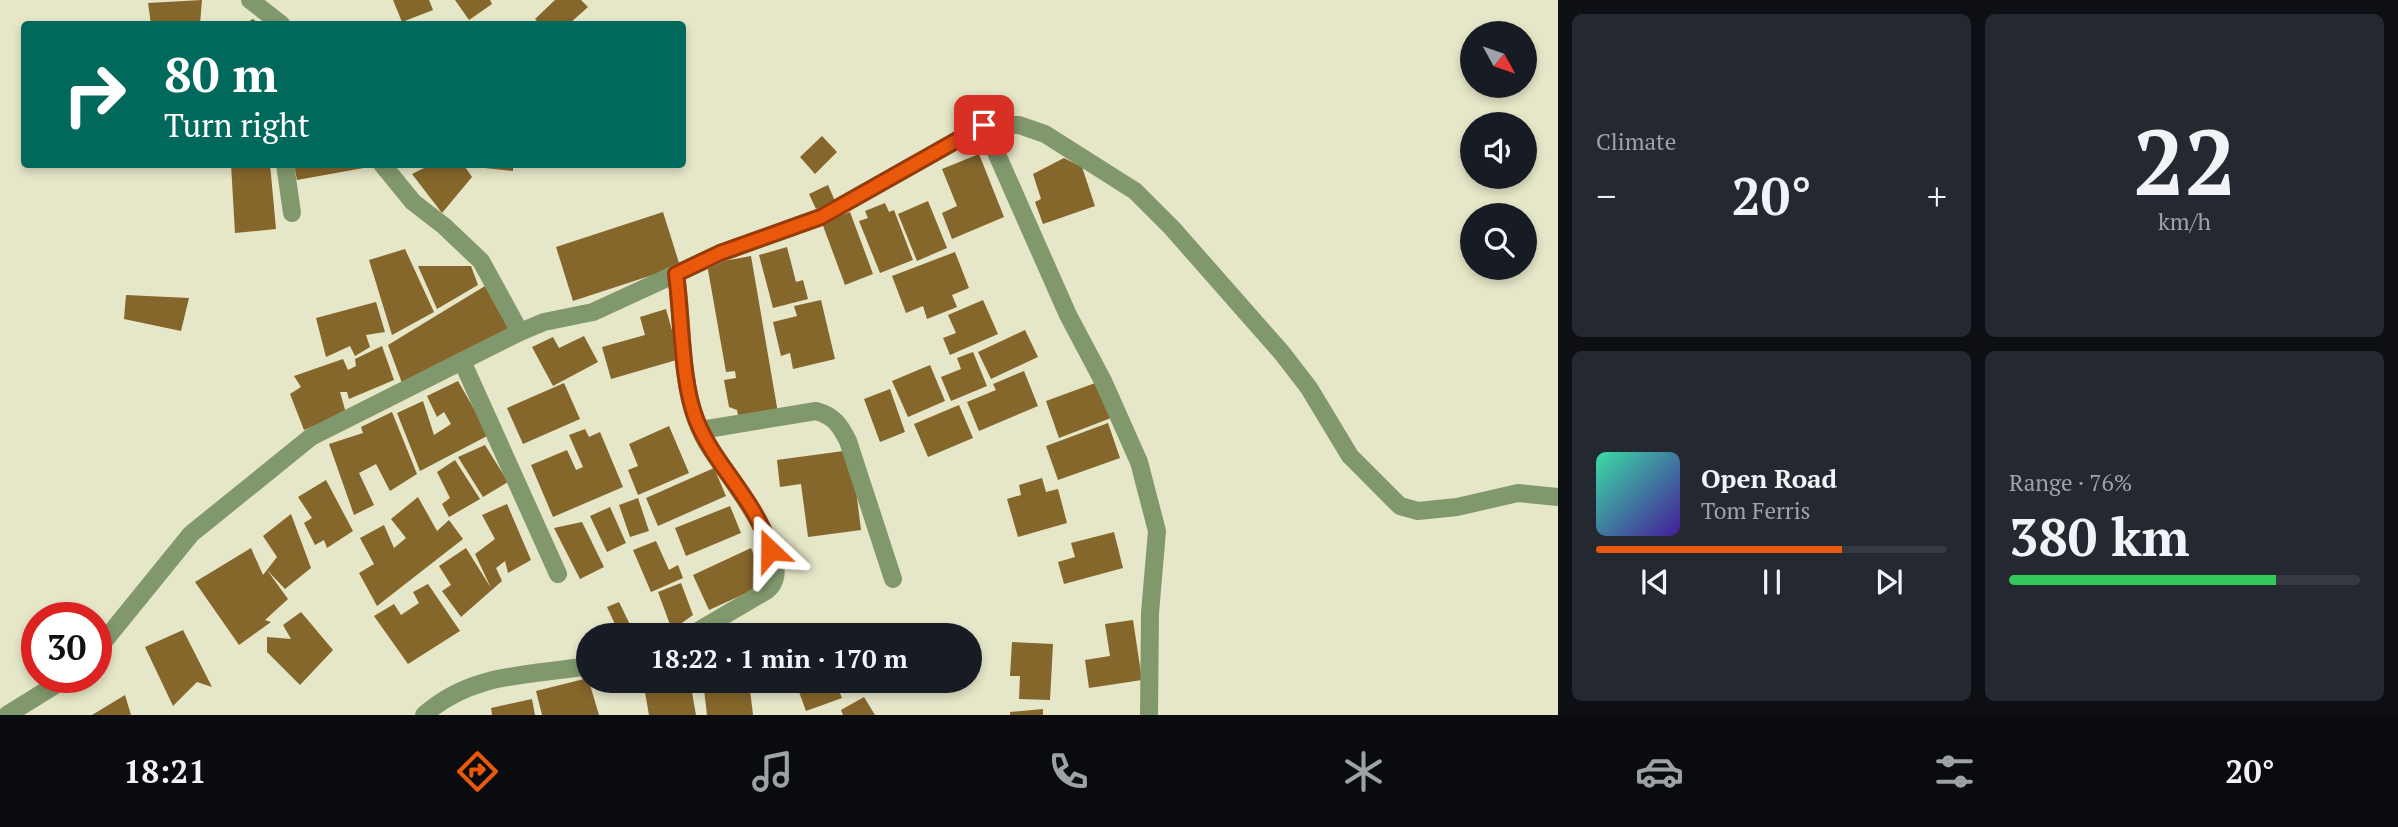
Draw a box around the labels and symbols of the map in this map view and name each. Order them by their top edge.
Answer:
north arrow [1460,21,1536,98]
pin [954,95,1014,155]
position arrow [733,513,807,587]
speed limit sign: 30 [21,602,112,693]

